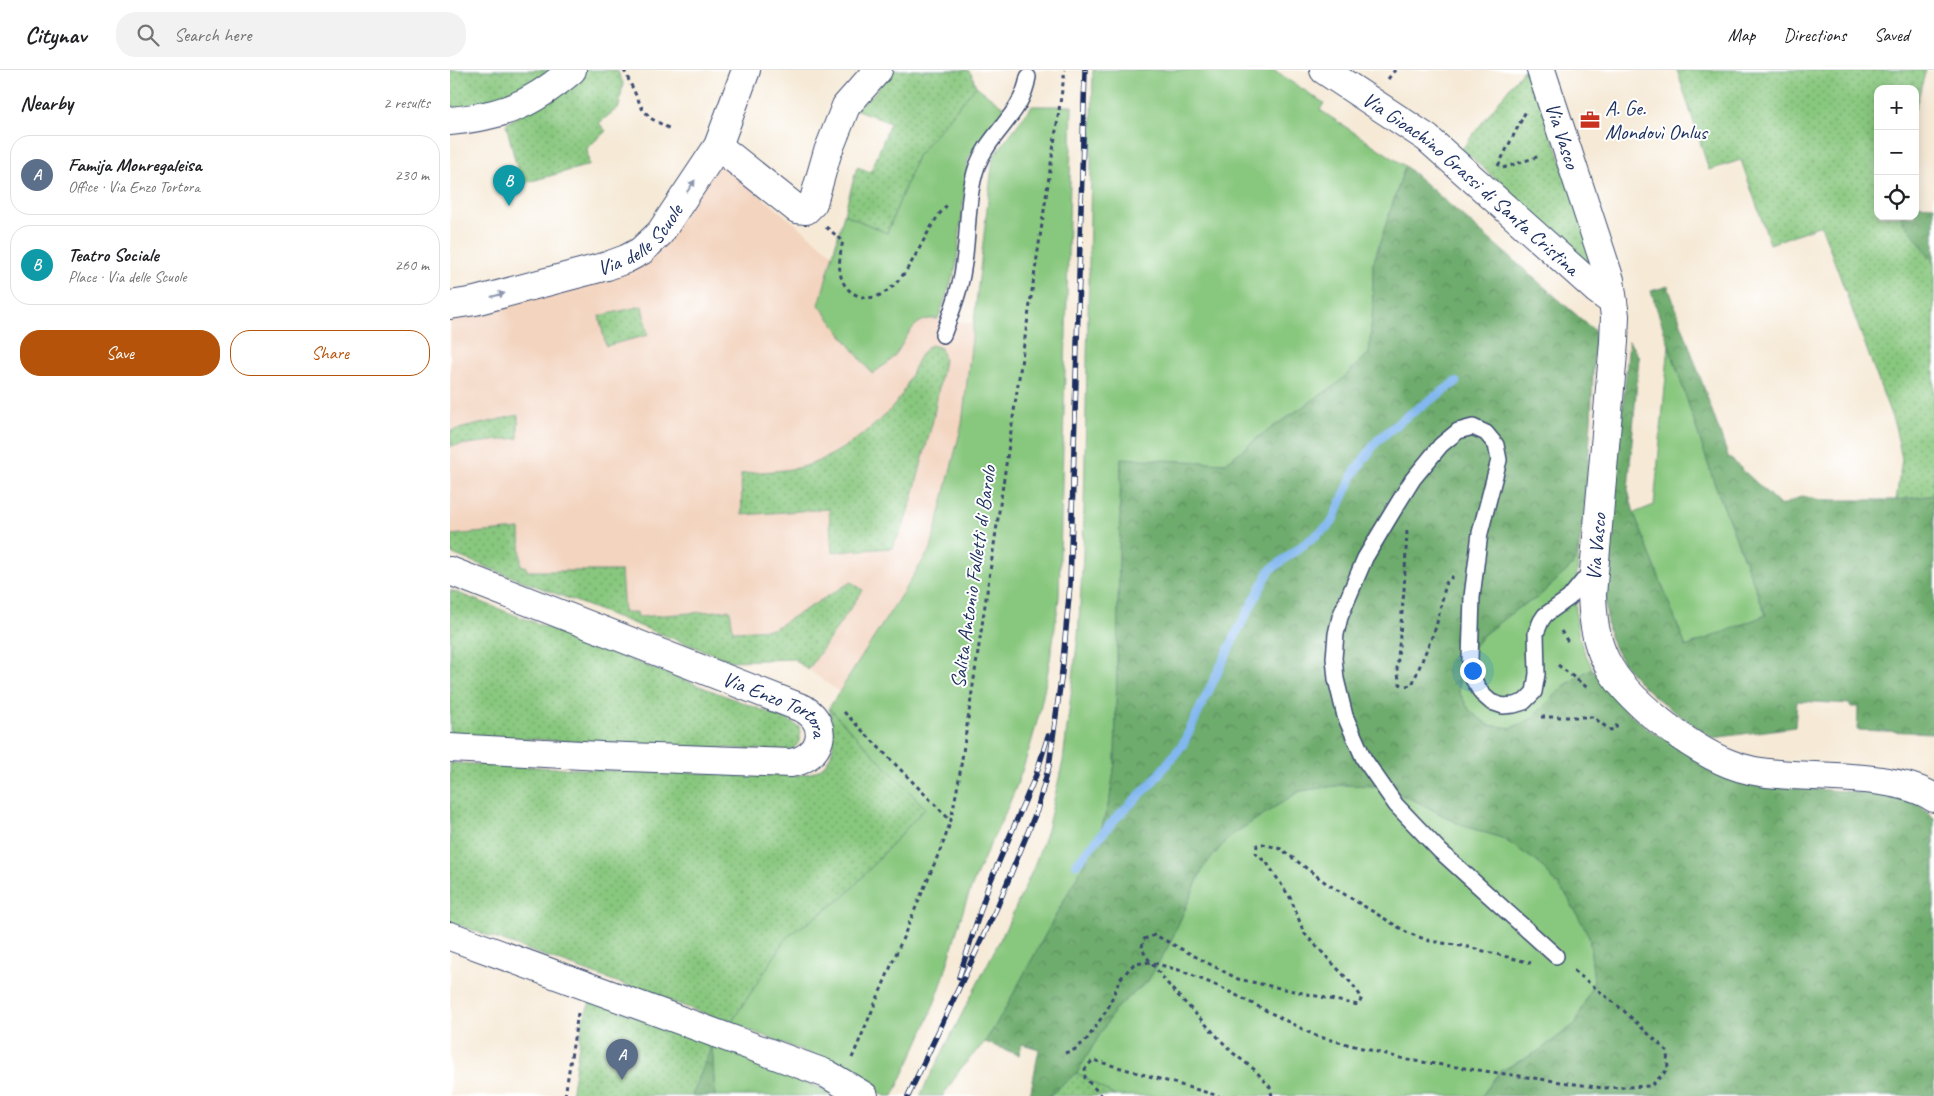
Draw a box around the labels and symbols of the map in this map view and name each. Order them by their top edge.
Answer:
street label: Via Gioachino Grassi di Santa Cristina [1358,86,1586,282]
place label: A. Ge. Mondovì Onlus [1605,95,1709,145]
street label: Via Vasco [1540,99,1586,173]
office icon: A. Ge. Mondovì Onlus [1579,109,1601,131]
pin: B [493,165,525,206]
one-way arrow [686,179,696,193]
street label: Via delle Scuole [595,197,690,281]
one-way arrow [490,290,505,298]
street label: Salita Antonio Falletti di Barolo [944,462,1002,690]
street label: Via Vasco [1580,511,1612,582]
your location [1460,658,1486,684]
street label: Via Enzo Tortora [719,666,833,740]
pin: A [606,1039,638,1080]

